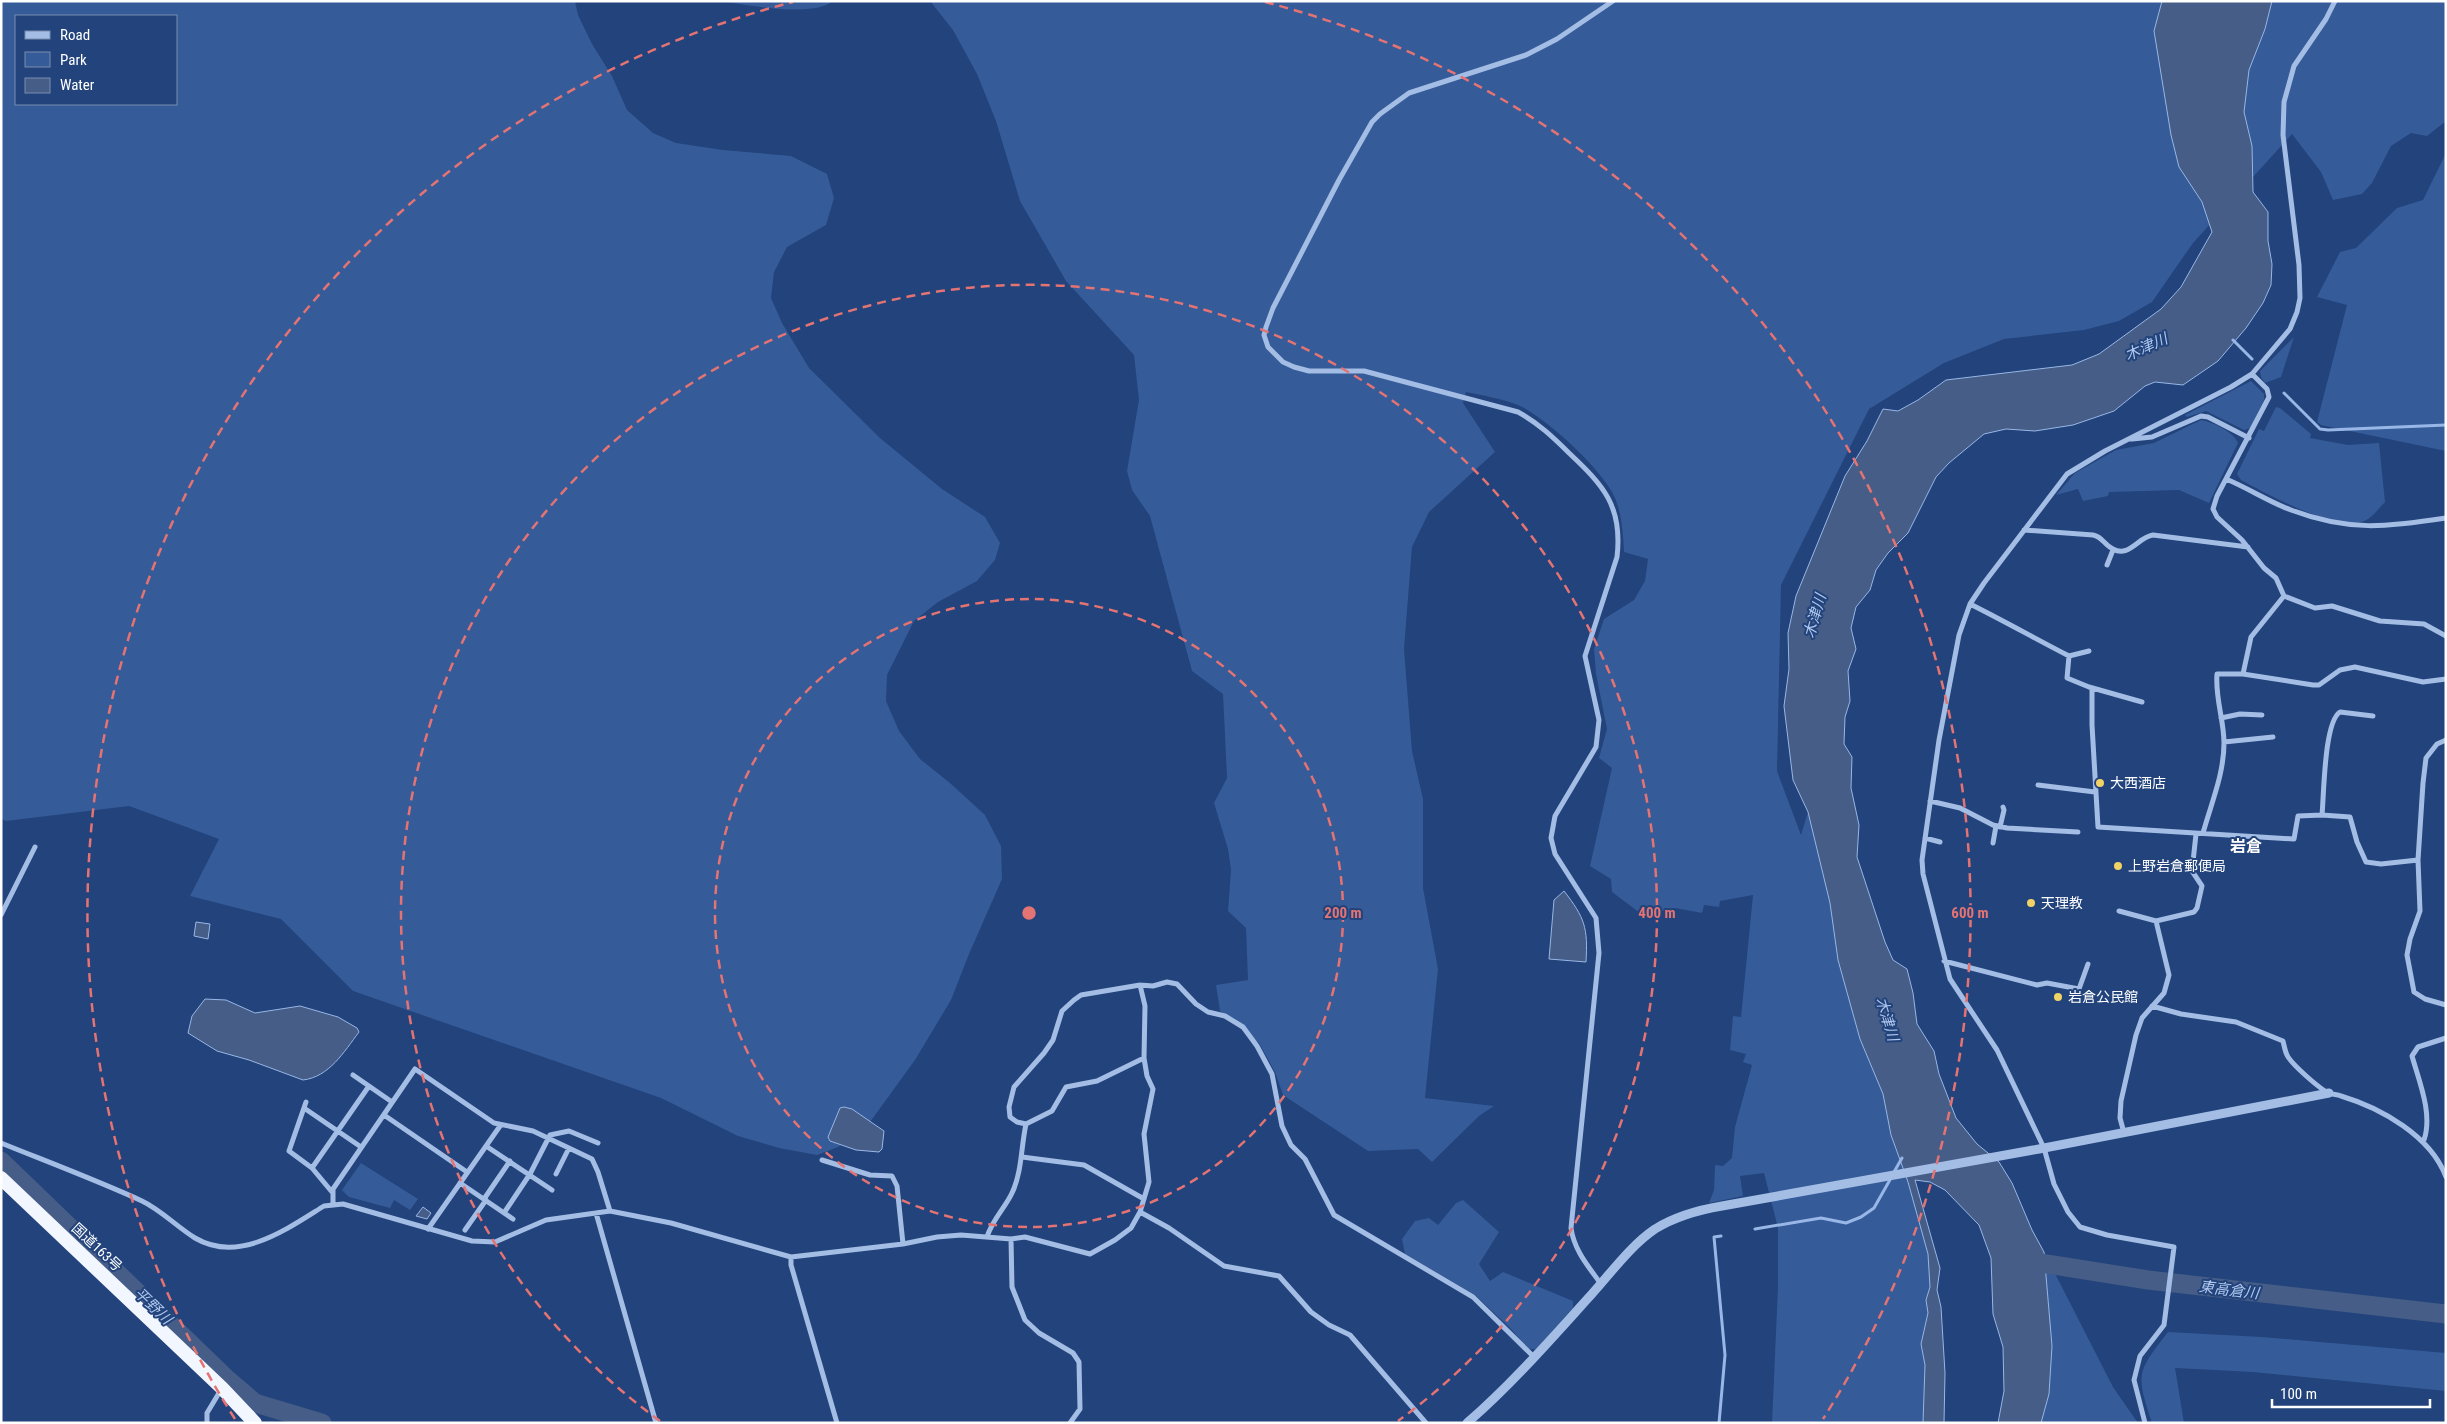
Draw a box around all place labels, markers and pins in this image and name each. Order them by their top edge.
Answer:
place label: 大西酒店 [2110,775,2166,791]
marker: 大西酒店 [2094,777,2106,789]
place label: 上野岩倉郵便局 [2128,858,2226,874]
marker: 上野岩倉郵便局 [2112,860,2124,872]
place label: 天理教 [2041,895,2083,911]
marker: 天理教 [2025,897,2037,909]
centre of rings [1020,904,1038,922]
place label: 岩倉公民館 [2068,989,2138,1005]
marker: 岩倉公民館 [2052,991,2064,1003]

